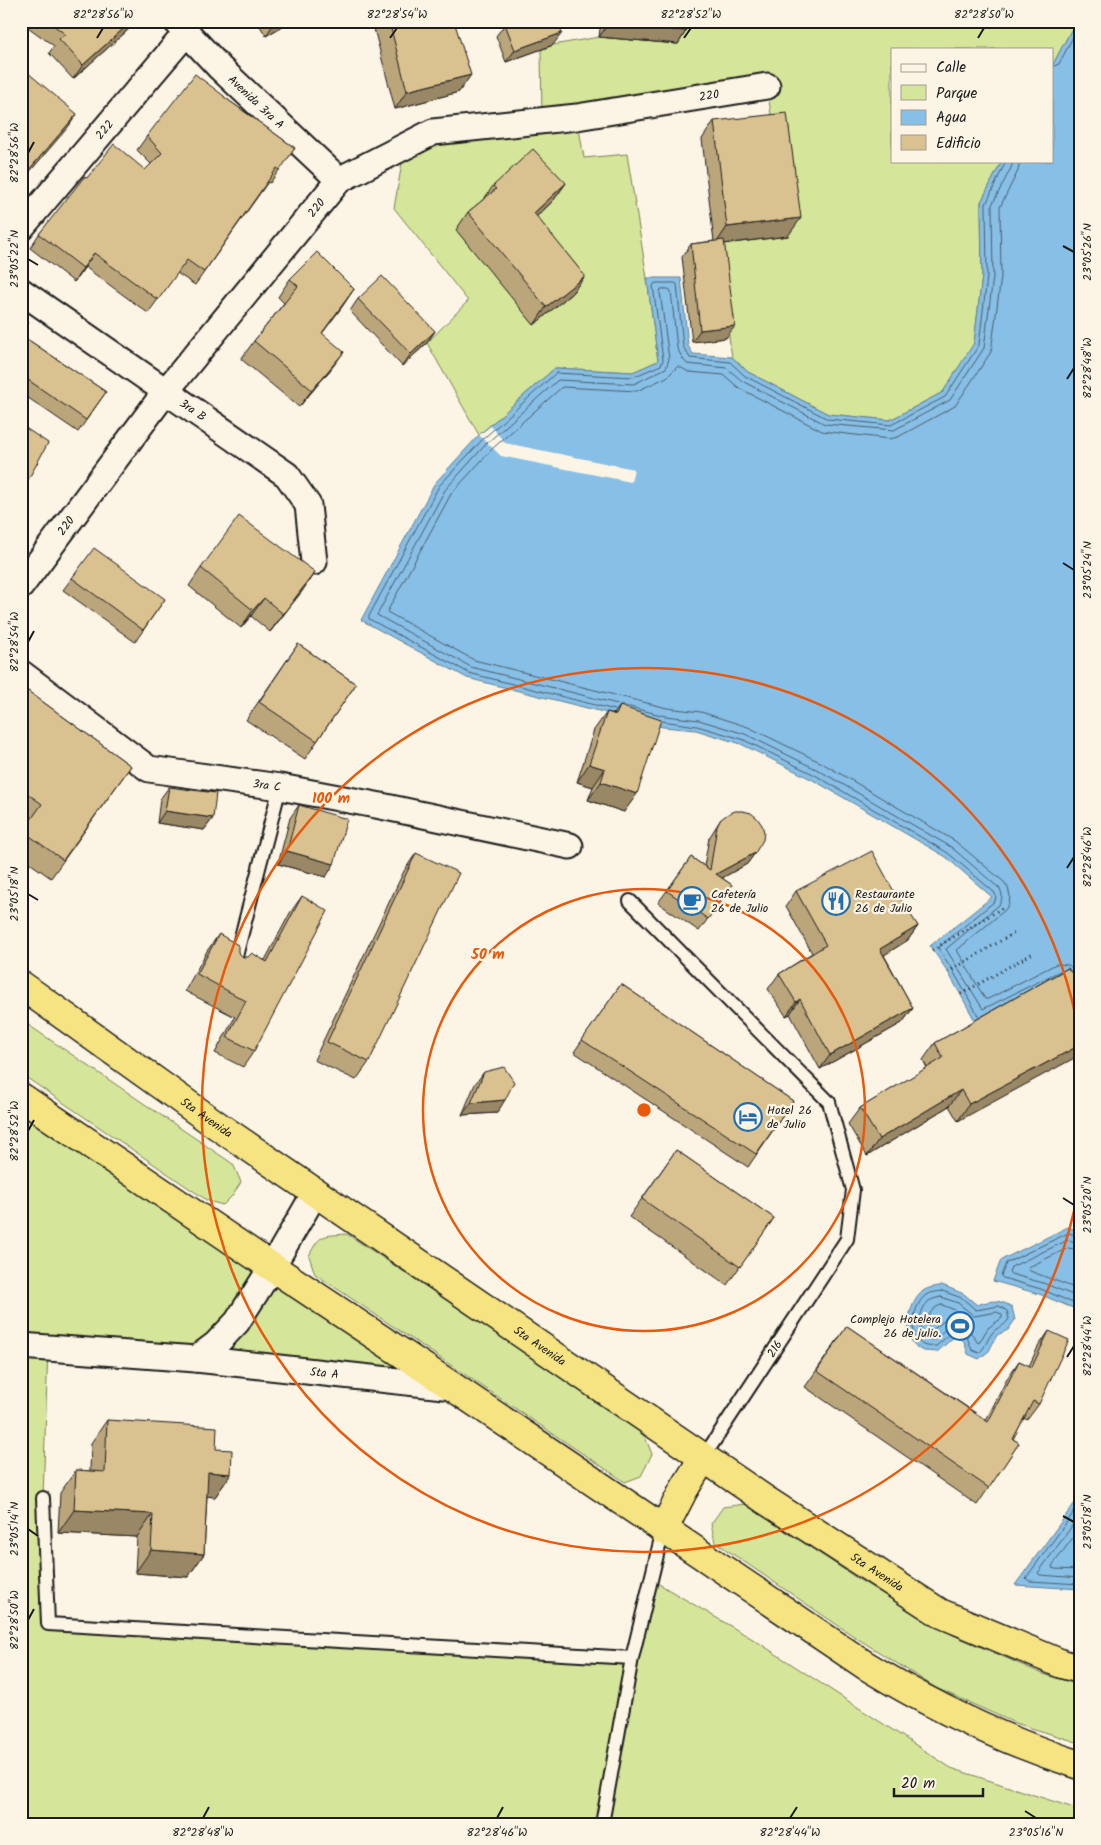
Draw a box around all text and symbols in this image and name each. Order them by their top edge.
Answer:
text: 82°28'56"W [73,5,133,24]
text: 82°28'54"W [367,5,427,24]
text: 82°28'52"W [661,5,721,24]
text: 82°28'50"W [954,5,1014,24]
legend [891,48,1054,162]
text: Calle [936,56,966,80]
street label: Avenida 3ra A [223,70,289,134]
text: Parque [936,82,977,106]
street label: 220 [698,84,720,106]
text: Agua [936,106,967,130]
street label: 222 [90,115,118,144]
text: 82°28'56"W [5,123,24,183]
text: Edificio [936,132,981,156]
street label: 220 [303,194,330,221]
text: 23°05'26"N [1078,223,1097,281]
text: 23°05'22"N [5,230,24,288]
text: 82°28'48"W [1078,337,1097,399]
street label: 3ra B [176,394,210,426]
street label: 220 [52,512,79,540]
text: 23°05'24"N [1078,541,1097,599]
text: 82°28'54"W [5,612,24,672]
street label: 3ra C [251,774,282,797]
text: 100 m [312,787,350,811]
text: 82°28'46"W [1078,827,1097,887]
text: 23°05'18"N [5,866,24,922]
place label: Cafetería 26 de Julio [711,885,768,918]
place label: Restaurante 26 de Julio [855,885,915,918]
cafe icon: Cafetería 26 de Julio [677,886,707,916]
restaurant icon: Restaurante 26 de Julio [821,886,851,916]
text: 50 m [470,943,505,967]
street label: 5ta Avenida [176,1092,237,1143]
text: 82°28'52"W [5,1101,24,1161]
centre of rings [635,1101,653,1119]
place label: Hotel 26 de Julio [767,1101,812,1134]
hotel icon: Hotel 26 de Julio [733,1102,763,1132]
text: 23°05'20"N [1078,1176,1097,1234]
place label: Complejo Hotelera 26 de julio. [850,1310,941,1343]
sports icon: Complejo Hotelera 26 de julio. [945,1311,975,1341]
text: 82°28'44"W [1078,1316,1097,1376]
street label: 5ta Avenida [510,1321,570,1371]
street label: 216 [762,1337,788,1361]
street label: 5ta A [309,1362,340,1384]
text: 23°05'18"N [1078,1494,1097,1550]
text: 23°05'14"N [5,1502,24,1556]
street label: 5ta Avenida [846,1548,908,1597]
text: 82°28'50"W [5,1590,24,1650]
scale bar [894,1765,982,1797]
text: 20 m [901,1772,935,1796]
text: 82°28'48"W [172,1823,234,1842]
text: 82°28'46"W [467,1823,527,1842]
text: 82°28'44"W [760,1823,820,1842]
text: 23°05'16"N [1009,1823,1063,1842]

